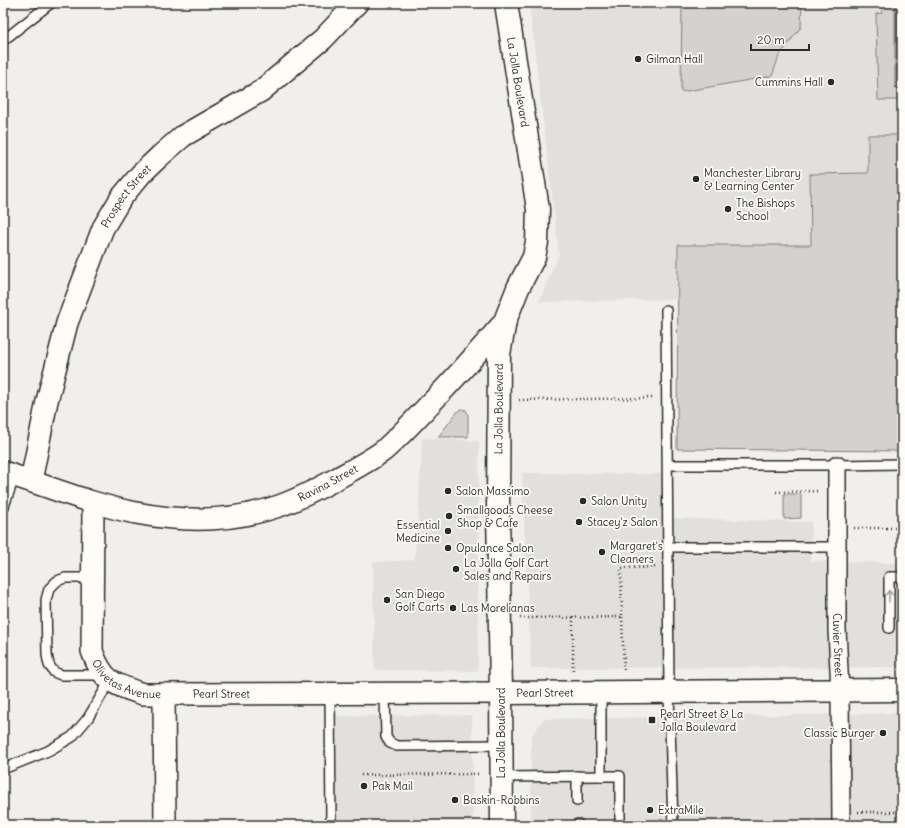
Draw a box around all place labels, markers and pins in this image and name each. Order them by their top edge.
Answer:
place label: Gilman Hall [646,52,703,66]
marker: Gilman Hall [633,54,643,64]
place label: Cummins Hall [755,75,823,89]
marker: Cummins Hall [826,77,836,87]
place label: Manchester Library & Learning Center [704,166,801,193]
marker: Manchester Library & Learning Center [691,174,701,184]
place label: The Bishops School [736,196,795,223]
marker: The Bishops School [723,204,733,214]
place label: Salon Massimo [456,484,529,498]
marker: Salon Massimo [443,486,453,496]
place label: Salon Unity [591,494,647,508]
marker: Salon Unity [578,496,588,506]
place label: Smallgoods Cheese Shop & Cafe [457,503,553,530]
marker: Smallgoods Cheese Shop & Cafe [444,511,454,521]
place label: Stacey'z Salon [587,515,658,529]
marker: Stacey'z Salon [574,517,584,527]
place label: Essential Medicine [396,518,440,545]
marker: Essential Medicine [443,526,453,536]
place label: Margaret's Cleaners [610,539,663,566]
place label: Opulance Salon [456,541,534,555]
marker: Opulance Salon [443,543,453,553]
marker: Margaret's Cleaners [597,547,607,557]
place label: La Jolla Golf Cart Sales and Repairs [464,556,551,583]
marker: La Jolla Golf Cart Sales and Repairs [451,564,461,574]
place label: San Diego Golf Carts [395,587,445,614]
marker: San Diego Golf Carts [382,595,392,605]
place label: Las Morelianas [461,601,535,615]
marker: Las Morelianas [448,603,458,613]
place label: Pearl Street & La Jolla Boulevard [660,707,743,734]
marker: Pearl Street & La Jolla Boulevard [647,715,657,725]
place label: Classic Burger [804,726,876,740]
marker: Classic Burger [878,728,888,738]
place label: Pak Mail [372,779,413,793]
marker: Pak Mail [359,781,369,791]
place label: Baskin-Robbins [463,793,540,807]
marker: Baskin-Robbins [450,795,460,805]
place label: ExtraMile [658,803,704,817]
marker: ExtraMile [645,805,655,815]

